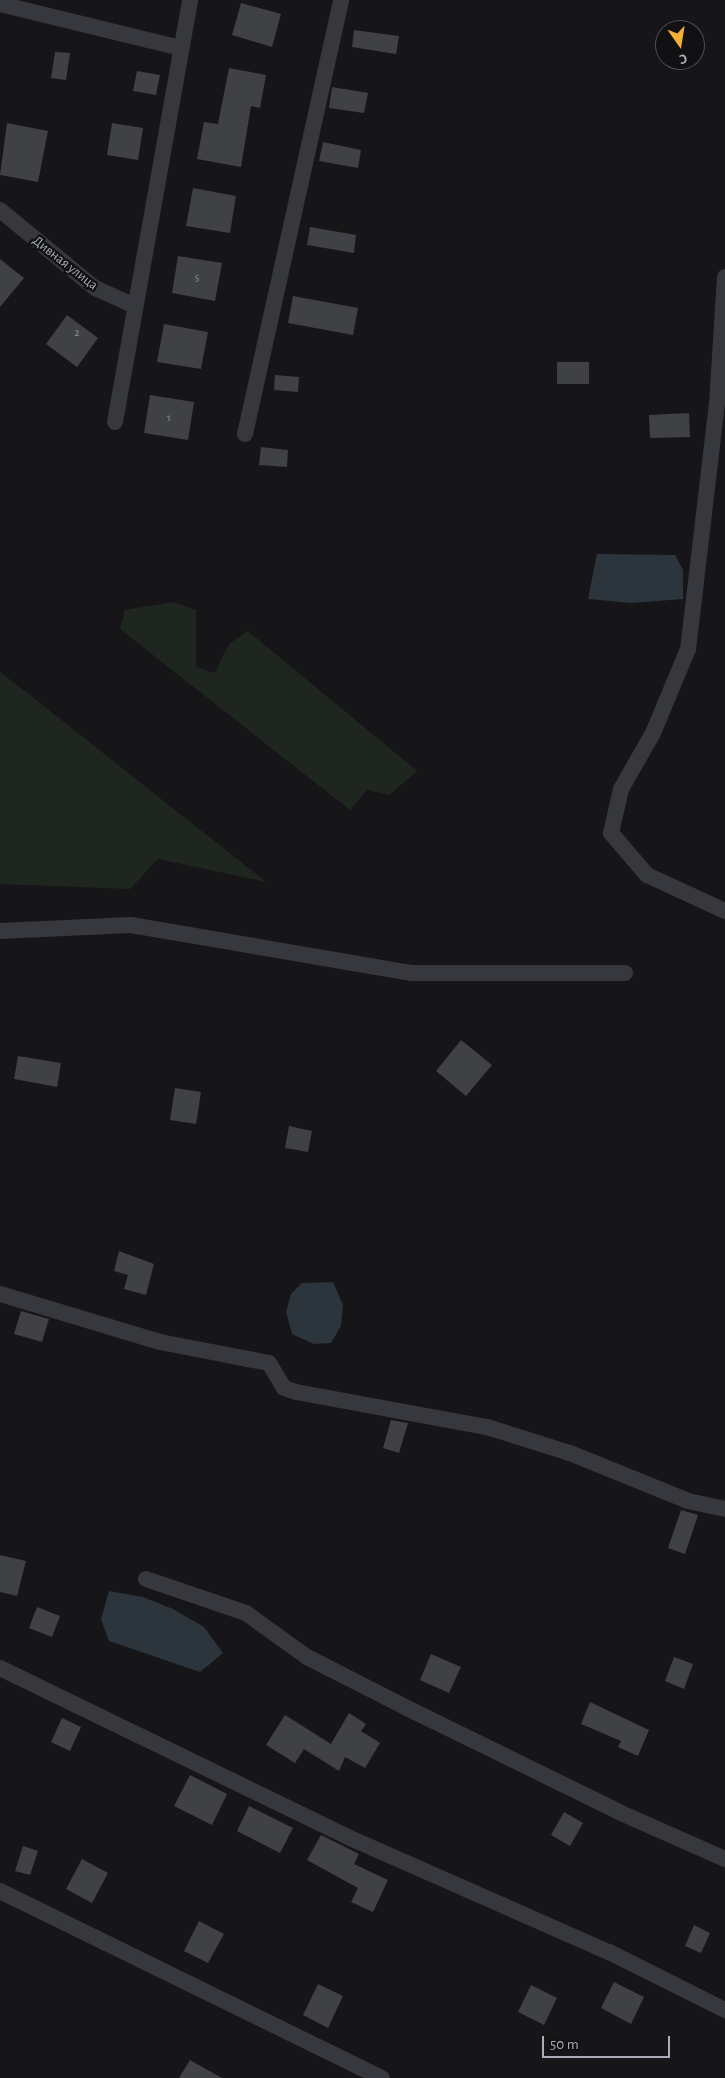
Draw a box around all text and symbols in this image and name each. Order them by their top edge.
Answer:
north arrow [655,20,705,70]
text: С [678,51,688,66]
street label: Дивная улица [29,232,101,294]
house number: 5 [195,271,199,285]
house number: 2 [74,326,80,340]
house number: 1 [167,411,171,425]
scale bar [545,2026,672,2058]
text: 50 m [550,2037,579,2052]

